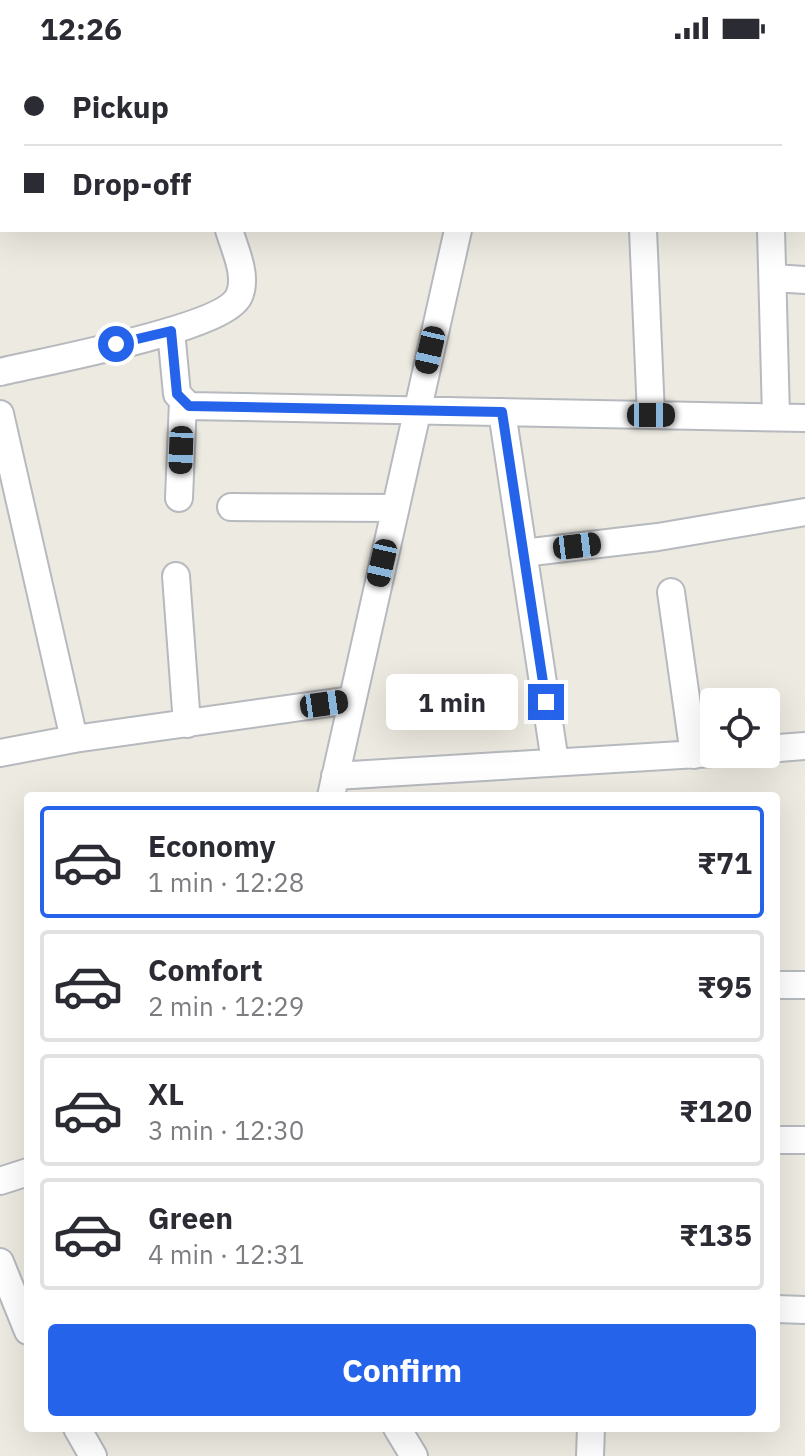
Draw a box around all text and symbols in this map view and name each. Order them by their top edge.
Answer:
text: 12:26 [40,9,122,48]
text: Pickup [72,87,169,126]
text: Drop-off [72,164,191,203]
car [413,324,447,376]
route start [98,326,134,362]
car [627,403,675,427]
car [168,426,194,474]
car [552,531,602,561]
car [365,537,399,589]
callout: 1 min [386,674,518,730]
route end [528,684,564,720]
text: 1 min [418,685,486,719]
map controls [700,688,780,768]
button: locate [700,688,780,768]
car [299,689,349,719]
icon: car [52,826,124,898]
text: Economy [148,826,276,865]
text: ₹71 [697,843,752,882]
text: 1 min · 12:28 [148,865,304,899]
icon: car [52,950,124,1022]
text: Comfort [148,950,263,989]
text: ₹95 [697,967,752,1006]
text: 2 min · 12:29 [148,989,304,1023]
icon: car [52,1074,124,1146]
text: XL [148,1074,184,1113]
text: ₹120 [679,1091,752,1130]
text: 3 min · 12:30 [148,1113,304,1147]
icon: car [52,1198,124,1270]
text: Green [148,1198,233,1237]
text: ₹135 [679,1215,752,1254]
text: 4 min · 12:31 [148,1237,304,1271]
button: Confirm [48,1324,756,1416]

